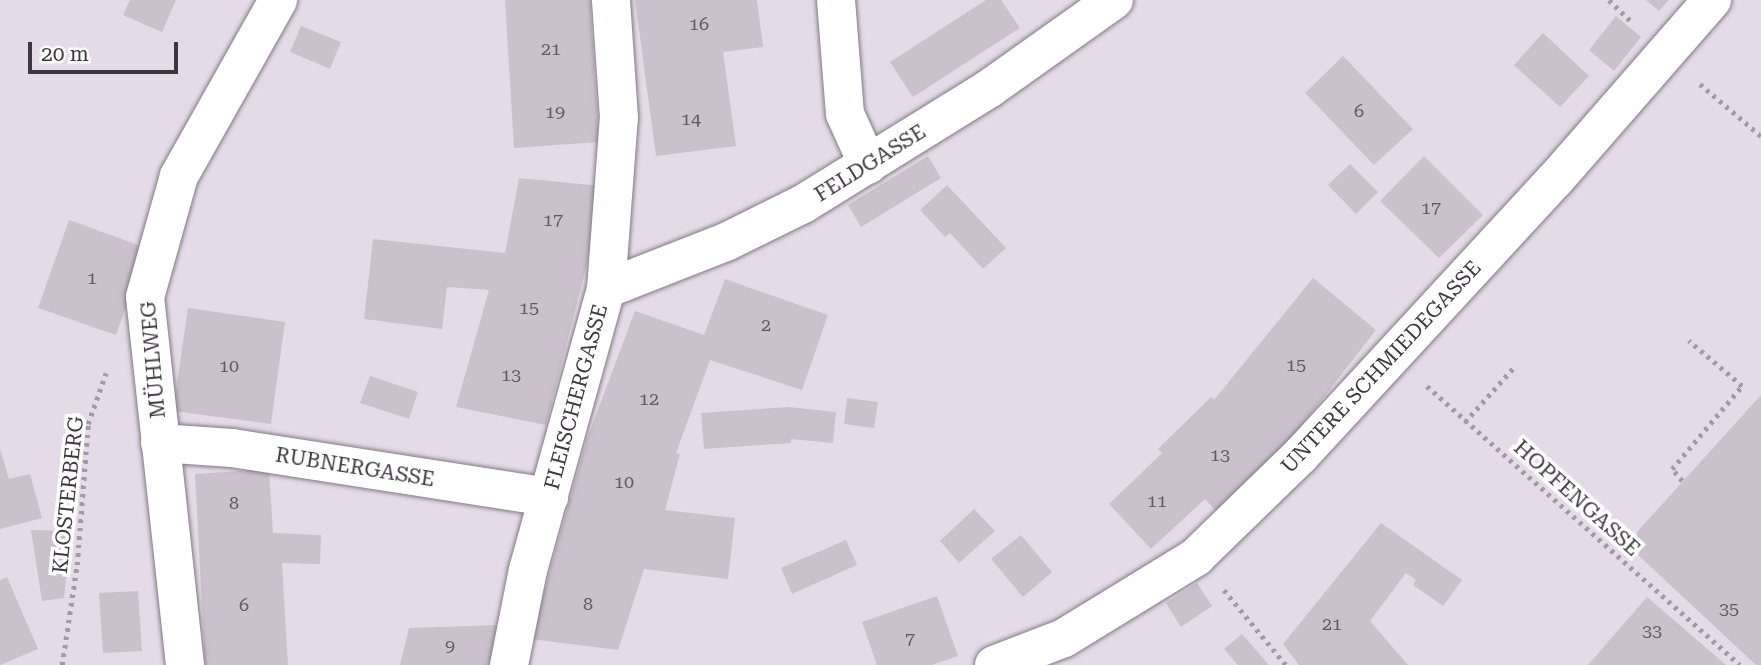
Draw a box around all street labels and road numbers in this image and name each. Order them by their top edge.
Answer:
street label: FELDGASSE [810,119,930,207]
street label: UNTERE SCHMIEDEGASSE [1276,255,1486,479]
street label: MÜHLWEG [135,300,171,420]
street label: FLEISCHERGASSE [539,301,613,493]
street label: KLOSTERBERG [47,415,89,575]
street label: HOPFENGASSE [1509,435,1645,561]
street label: RUBNERGASSE [274,442,436,492]

